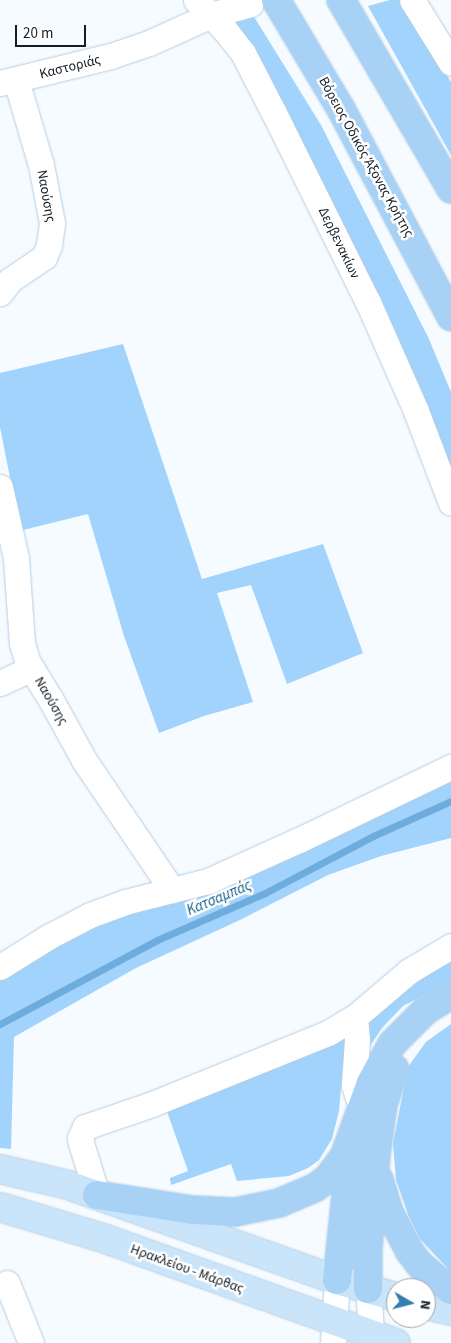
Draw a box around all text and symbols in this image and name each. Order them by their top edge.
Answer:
scale bar [18,15,89,47]
text: 20 m [23,23,53,44]
street label: Καστοριάς [38,51,102,83]
street label: Βόρειος Οδικός Άξονας Κρήτης [315,74,417,240]
street label: Ναούσης [33,169,59,223]
street label: Δερβενακίων [315,205,363,281]
street label: Ναούσης [31,674,71,728]
water label: Κατσαμπάς [184,876,254,920]
street label: Ηρακλείου - Μάρθας [128,1241,246,1297]
north arrow [386,1278,436,1328]
text: N [414,1299,435,1311]

